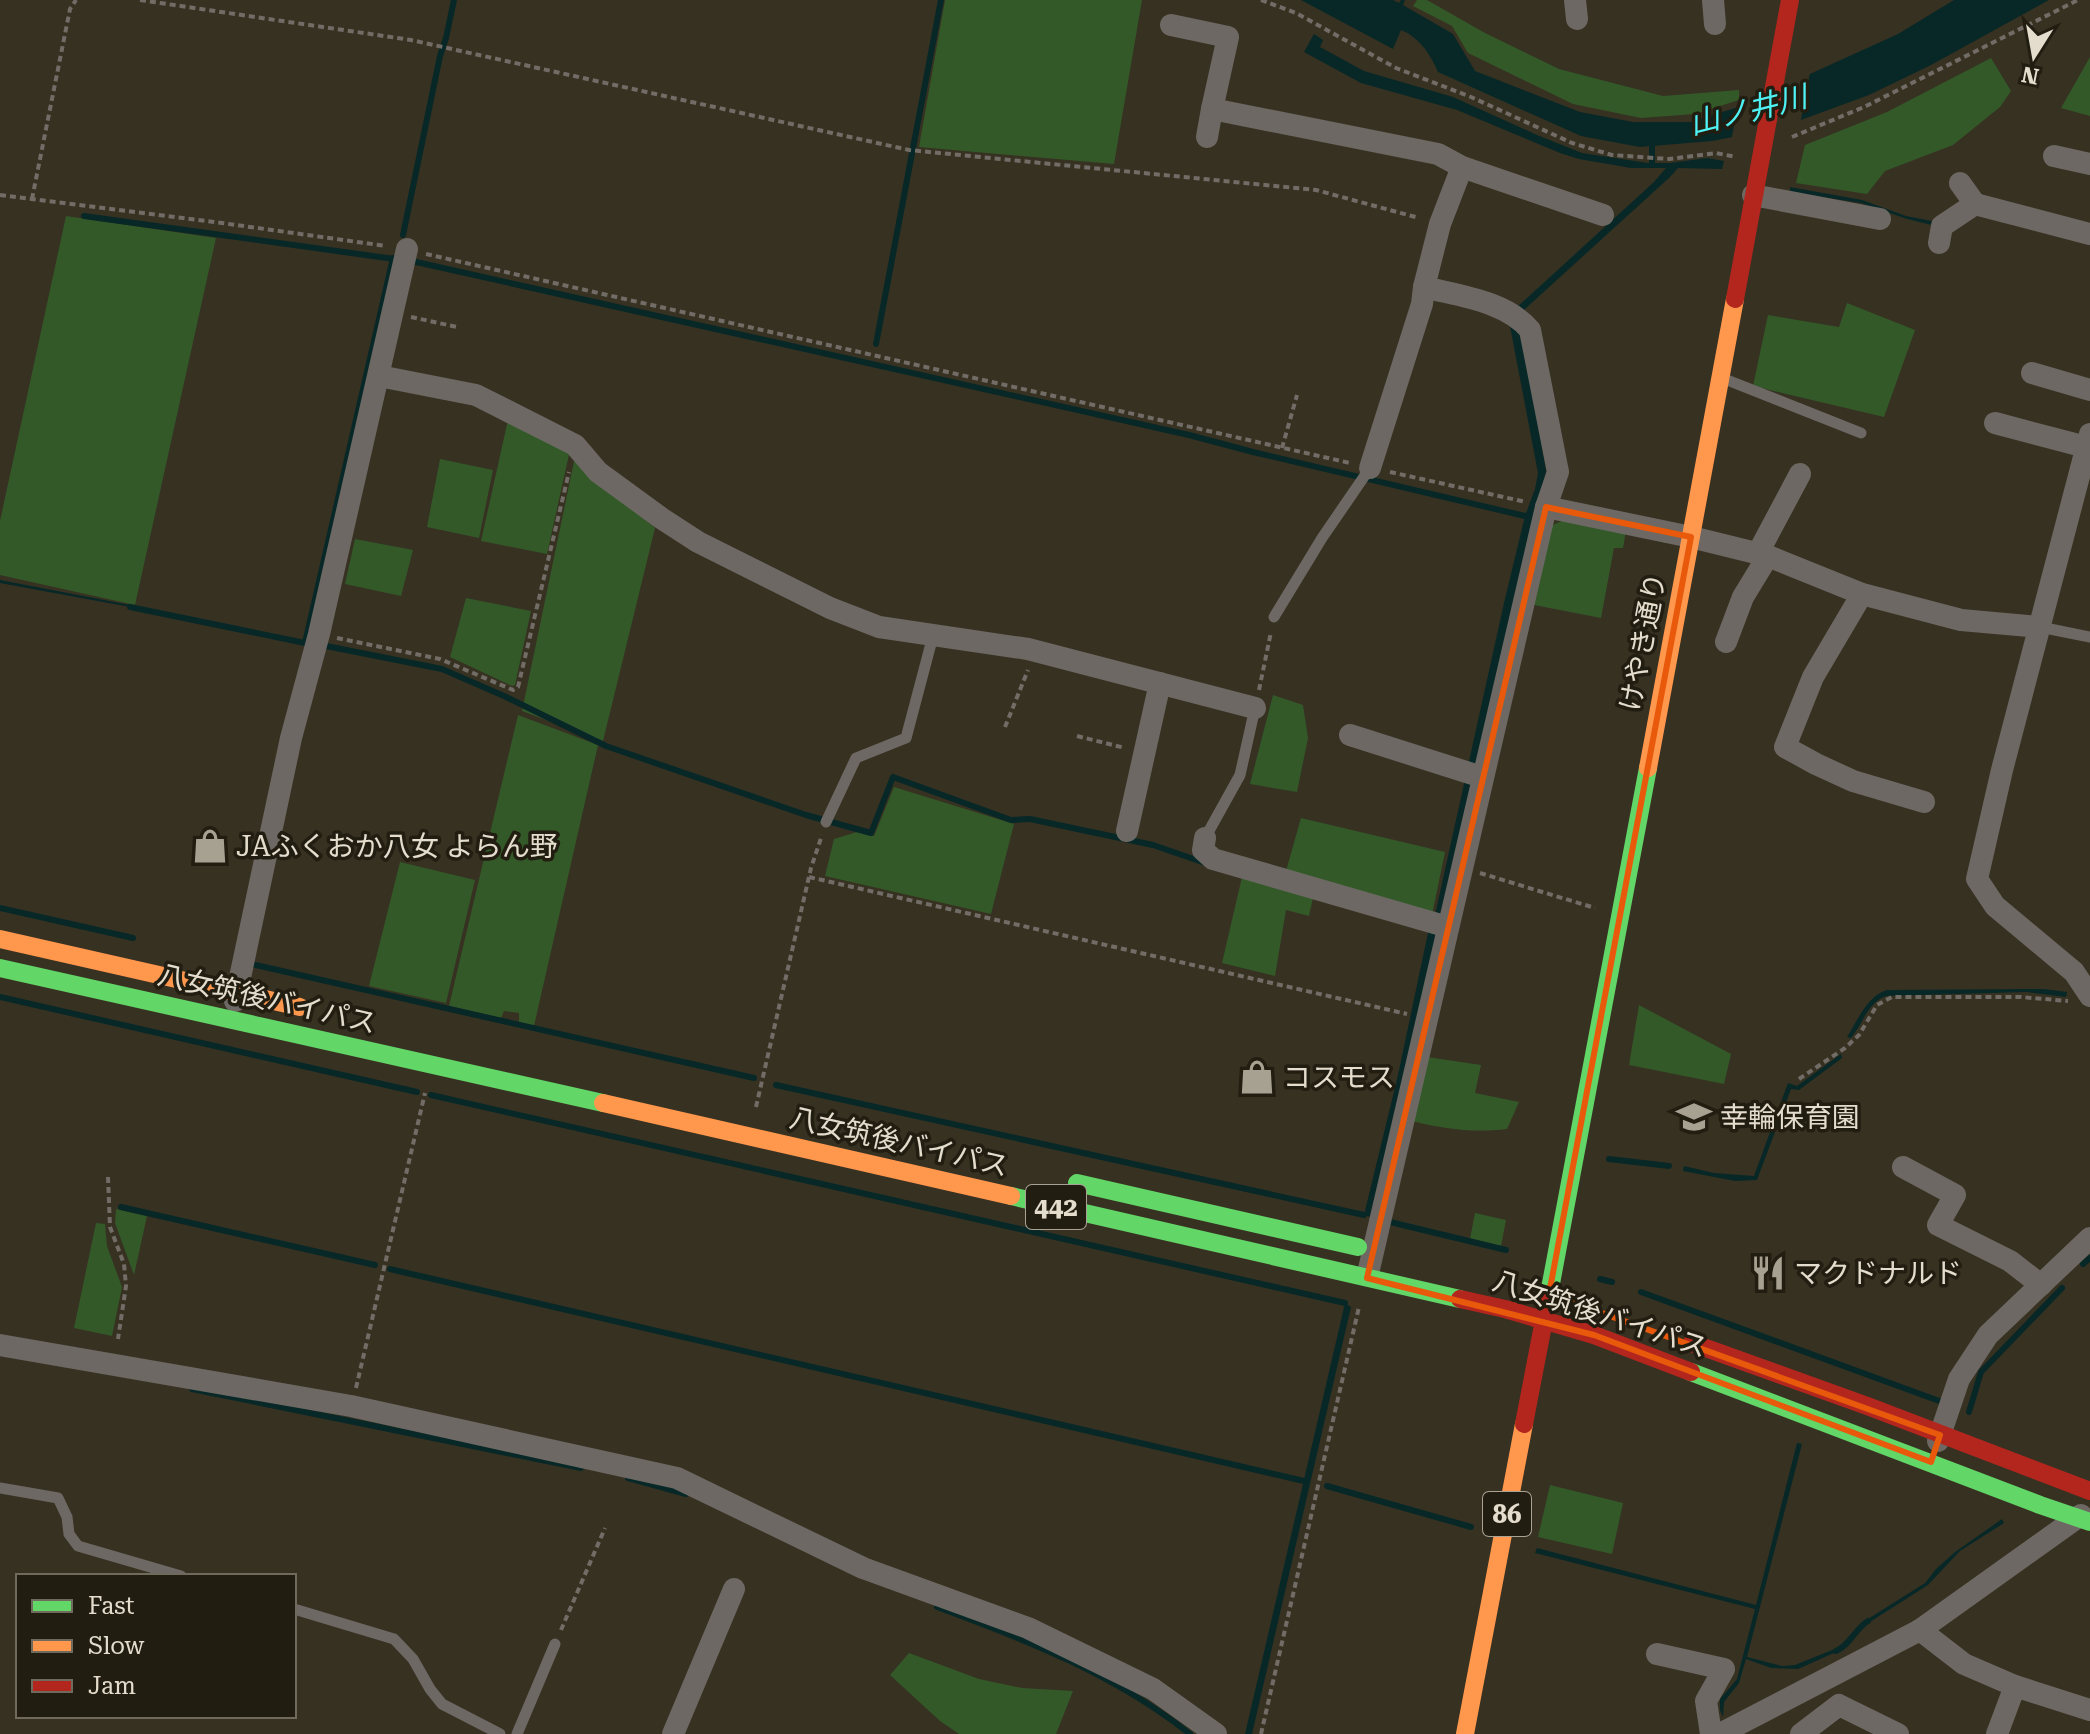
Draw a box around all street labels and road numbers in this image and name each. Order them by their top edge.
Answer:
street label: けやき通り [1613,570,1673,714]
street label: 八女筑後バイパス [154,958,380,1040]
street label: 八女筑後バイパス [786,1101,1012,1183]
road number: 442 [1026,1185,1086,1229]
street label: 八女筑後バイパス [1489,1264,1711,1364]
road number: 86 [1483,1492,1531,1536]

